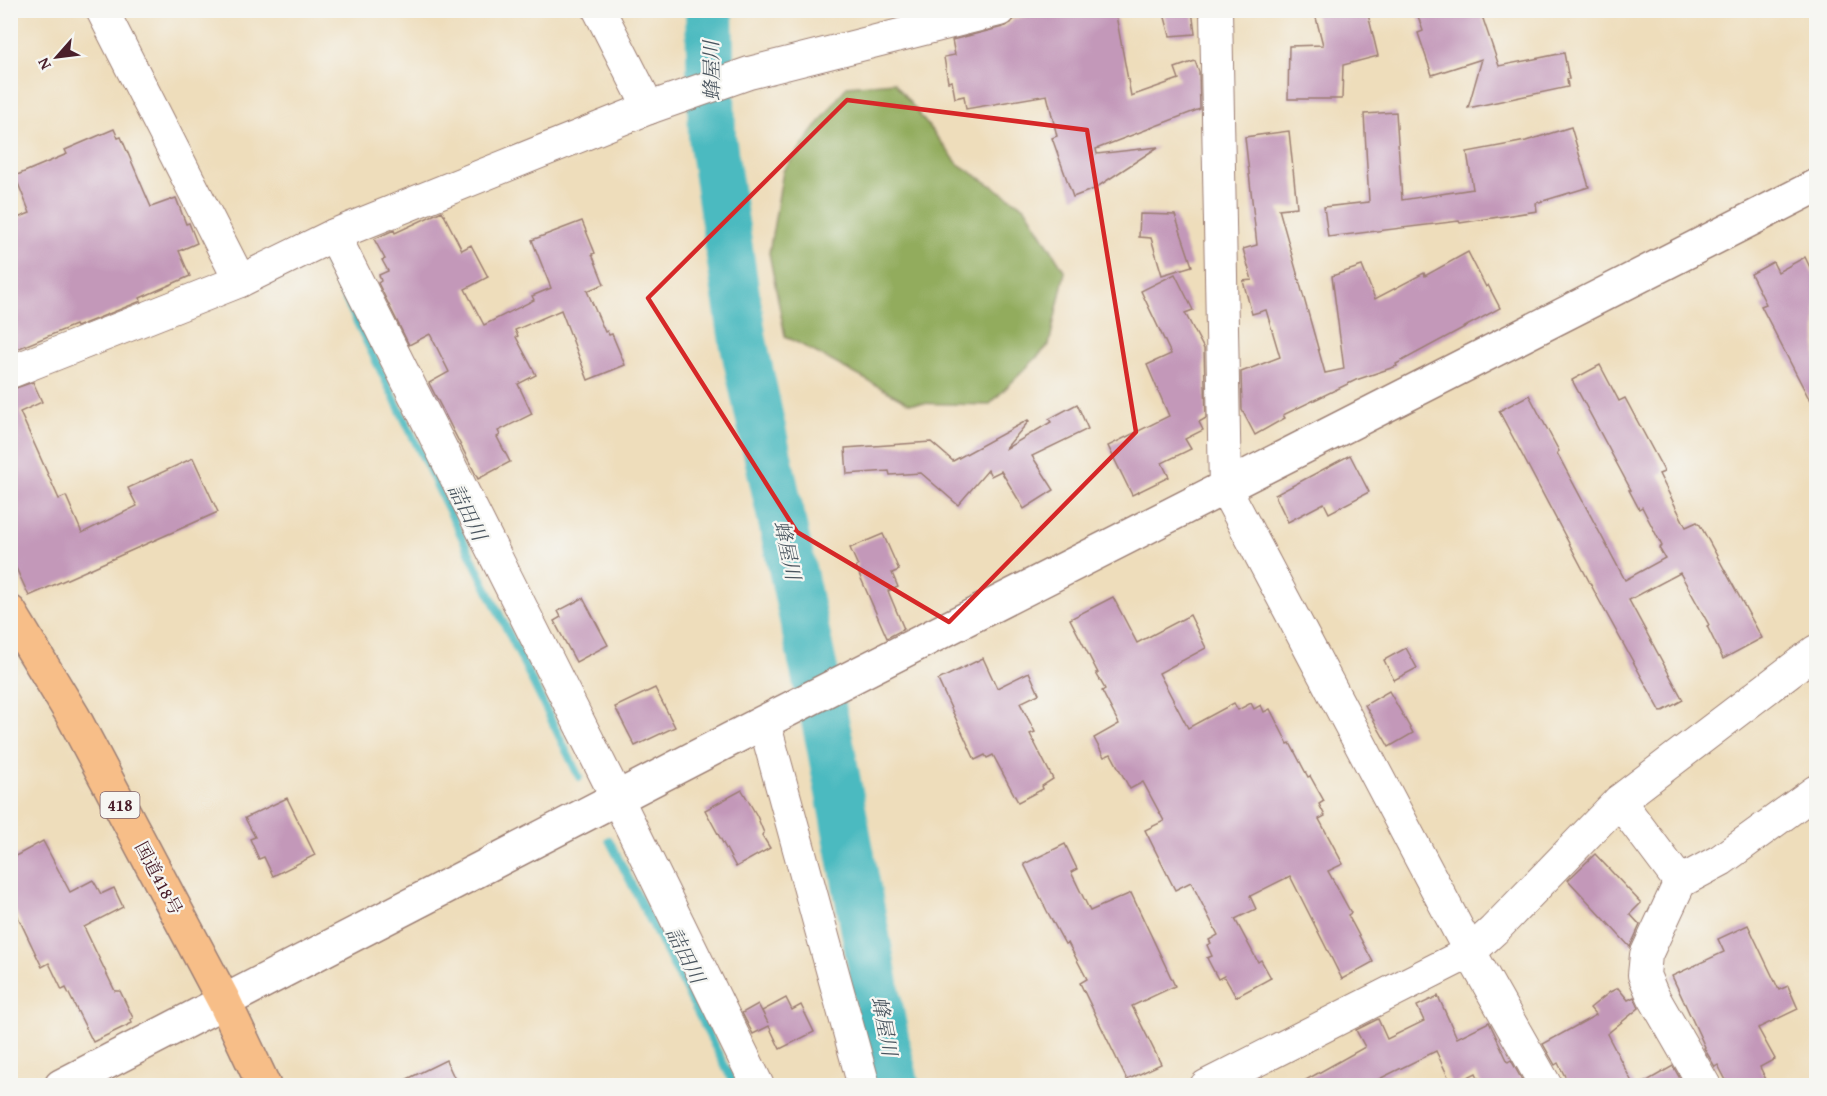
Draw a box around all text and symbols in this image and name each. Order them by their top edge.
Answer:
north arrow [27,27,87,87]
water label: 蜂屋川 [696,39,726,101]
text: N [31,53,57,74]
water label: 詰田川 [442,479,495,547]
water label: 蜂屋川 [768,518,809,584]
road number: 418 [100,792,140,818]
street label: 国道418号 [128,836,190,920]
water label: 詰田川 [659,922,713,990]
water label: 蜂屋川 [865,994,905,1060]

